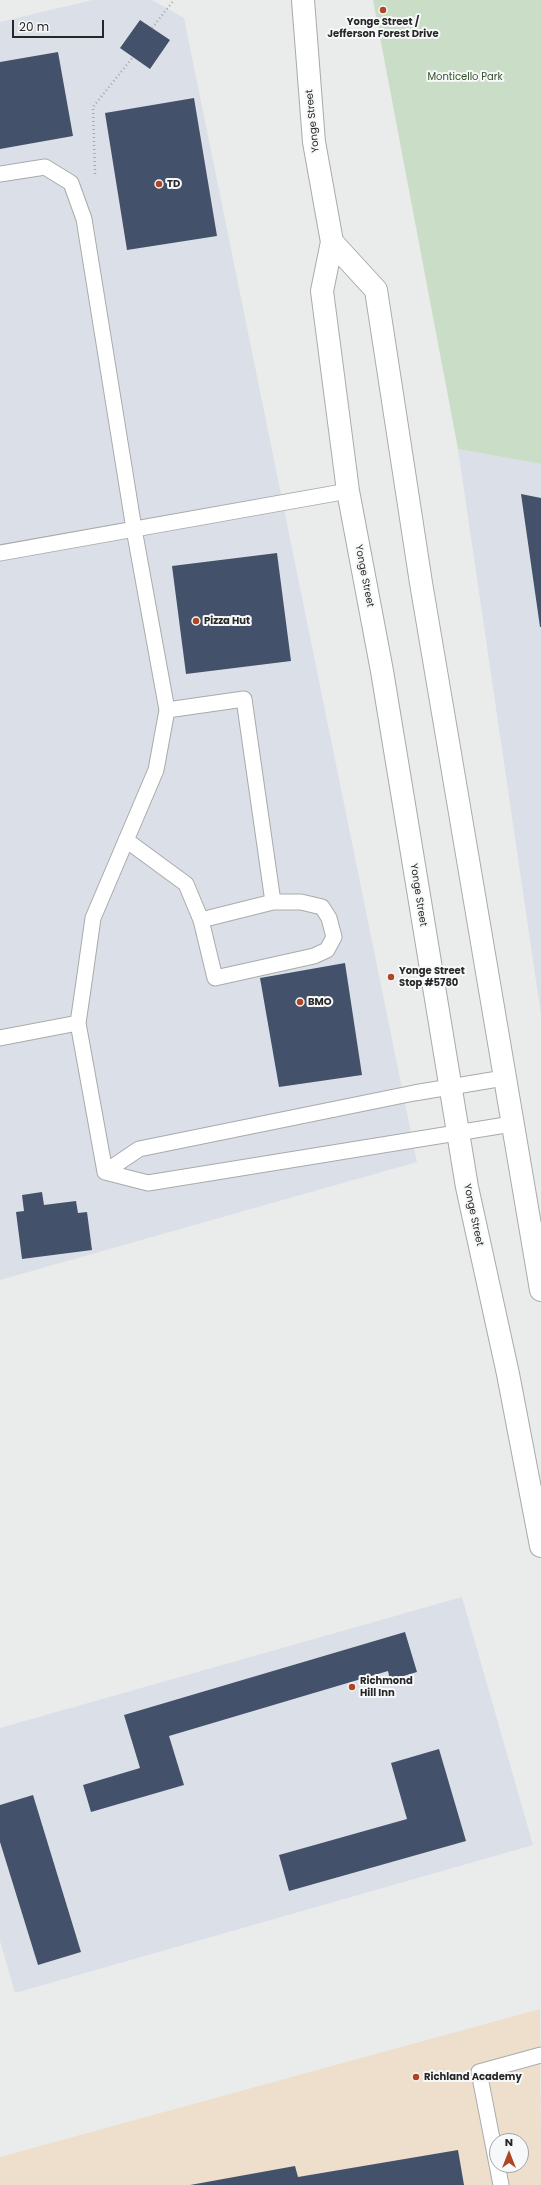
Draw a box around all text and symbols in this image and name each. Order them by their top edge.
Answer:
marker: Yonge Street / Jefferson Forest Drive [378,5,388,15]
scale bar [14,12,106,38]
place label: Yonge Street / Jefferson Forest Drive [327,16,439,40]
text: 20 m [19,18,49,35]
park label: Monticello Park [427,71,503,83]
street label: Yonge Street [304,89,322,153]
place label: TD [167,178,180,190]
marker: TD [154,179,164,189]
street label: Yonge Street [352,544,376,608]
place label: Pizza Hut [204,615,250,627]
marker: Pizza Hut [191,616,201,626]
street label: Yonge Street [407,863,429,927]
place label: Yonge Street Stop #5780 [399,965,465,988]
marker: Yonge Street Stop #5780 [386,972,396,982]
place label: BMO [308,996,332,1008]
marker: BMO [295,997,305,1007]
street label: Yonge Street [461,1183,485,1247]
place label: Richmond Hill Inn [360,1675,413,1698]
marker: Richmond Hill Inn [347,1682,357,1692]
place label: Richland Academy [424,2071,522,2083]
marker: Richland Academy [411,2072,421,2082]
north arrow [489,2133,529,2173]
text: N [505,2134,513,2150]

